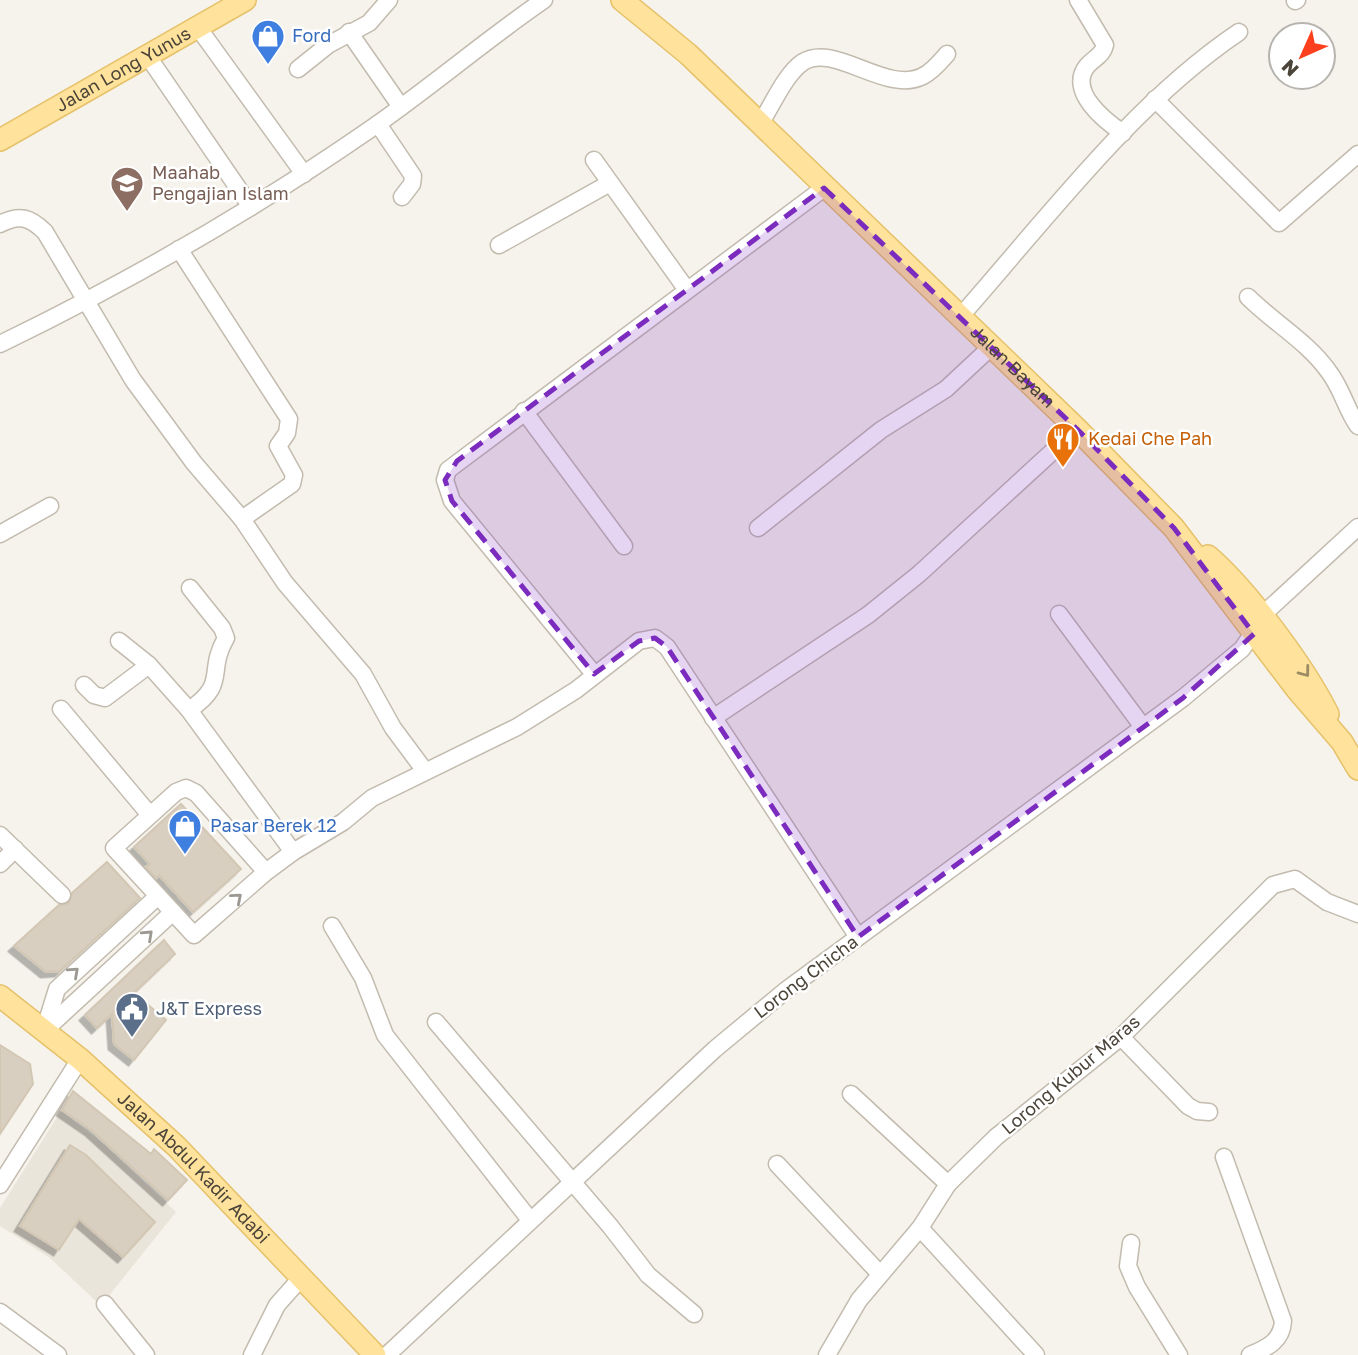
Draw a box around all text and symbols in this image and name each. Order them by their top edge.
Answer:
shop icon: Ford [249,17,287,66]
street label: Jalan Long Yunus [51,21,194,116]
north arrow [1267,21,1337,91]
place label: Ford [292,24,331,46]
text: N [1276,55,1303,82]
place label: Maahab Pengajian Islam [152,161,289,204]
school or university icon: Maahab Pengajian Islam [108,164,146,213]
street label: Jalan Bayam [966,320,1060,412]
restaurant icon: Kedai Che Pah [1044,420,1082,469]
place label: Kedai Che Pah [1088,427,1212,449]
one-way arrow [1296,665,1309,677]
shop icon: Pasar Berek 12 [166,807,204,856]
place label: Pasar Berek 12 [210,814,337,836]
one-way arrow [229,894,242,906]
one-way arrow [140,930,153,943]
street label: Lorong Chicha [749,930,862,1022]
one-way arrow [66,968,79,980]
public building icon: J&T Express [113,990,151,1039]
place label: J&T Express [156,997,262,1019]
street label: Lorong Kubur Maras [997,1010,1144,1139]
street label: Jalan Abdul Kadir Adabi [113,1087,275,1247]

